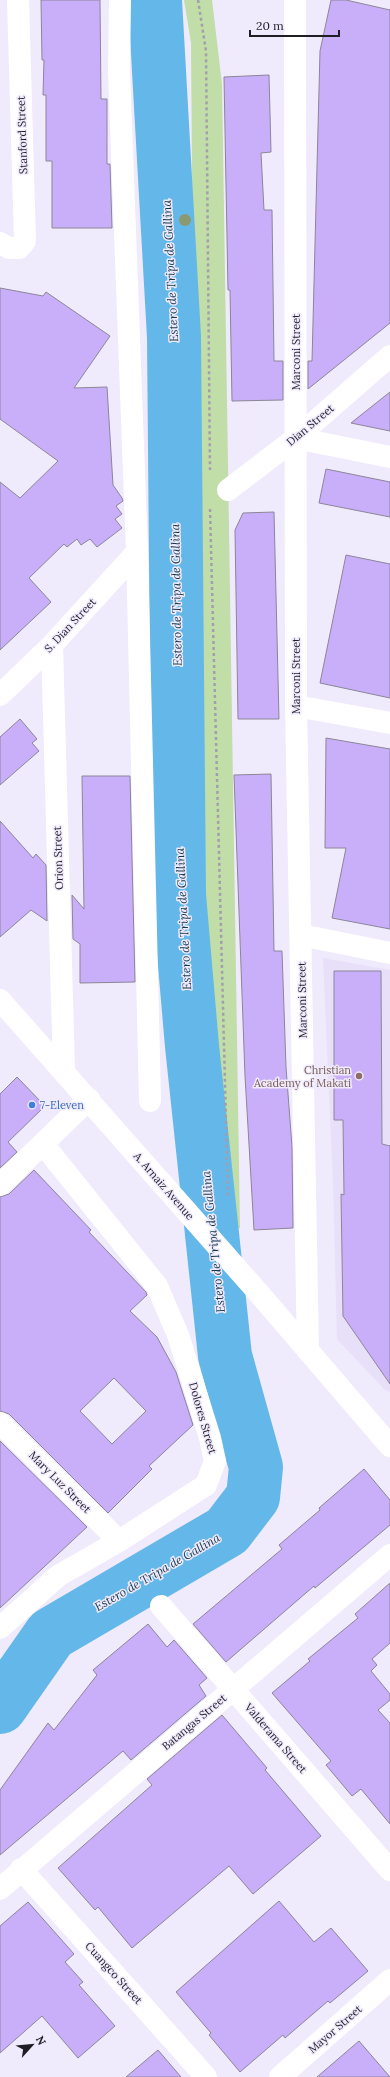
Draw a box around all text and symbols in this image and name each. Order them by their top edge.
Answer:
scale bar [250,12,339,38]
text: 20 m [256,18,284,33]
street label: Stanford Street [14,95,30,174]
water label: Estero de Tripa de Gallina [159,199,181,342]
street label: Marconi Street [289,313,303,390]
street label: Dian Street [283,401,337,449]
water label: Estero de Tripa de Gallina [167,523,185,666]
street label: S. Dian Street [41,594,99,655]
street label: Marconi Street [289,637,303,714]
street label: Orion Street [50,825,66,890]
water label: Estero de Tripa de Gallina [172,847,194,990]
street label: Marconi Street [294,961,310,1038]
place label: Christian Academy of Makati [253,1063,351,1090]
marker: Christian Academy of Makati [354,1071,364,1081]
place label: 7-Eleven [40,1098,84,1112]
marker: 7-Eleven [27,1100,37,1110]
street label: A. Arnaiz Avenue [130,1148,197,1223]
water label: Estero de Tripa de Gallina [198,1170,228,1314]
street label: Dolores Street [186,1381,220,1456]
street label: Mary Luz Street [26,1448,94,1516]
water label: Estero de Tripa de Gallina [92,1530,223,1614]
street label: Batangas Street [159,1690,230,1753]
street label: Valderama Street [241,1699,311,1776]
street label: Cuangco Street [82,1939,146,2008]
street label: Mayor Street [305,2001,365,2056]
north arrow [12,2025,52,2065]
text: N [33,2033,49,2048]

